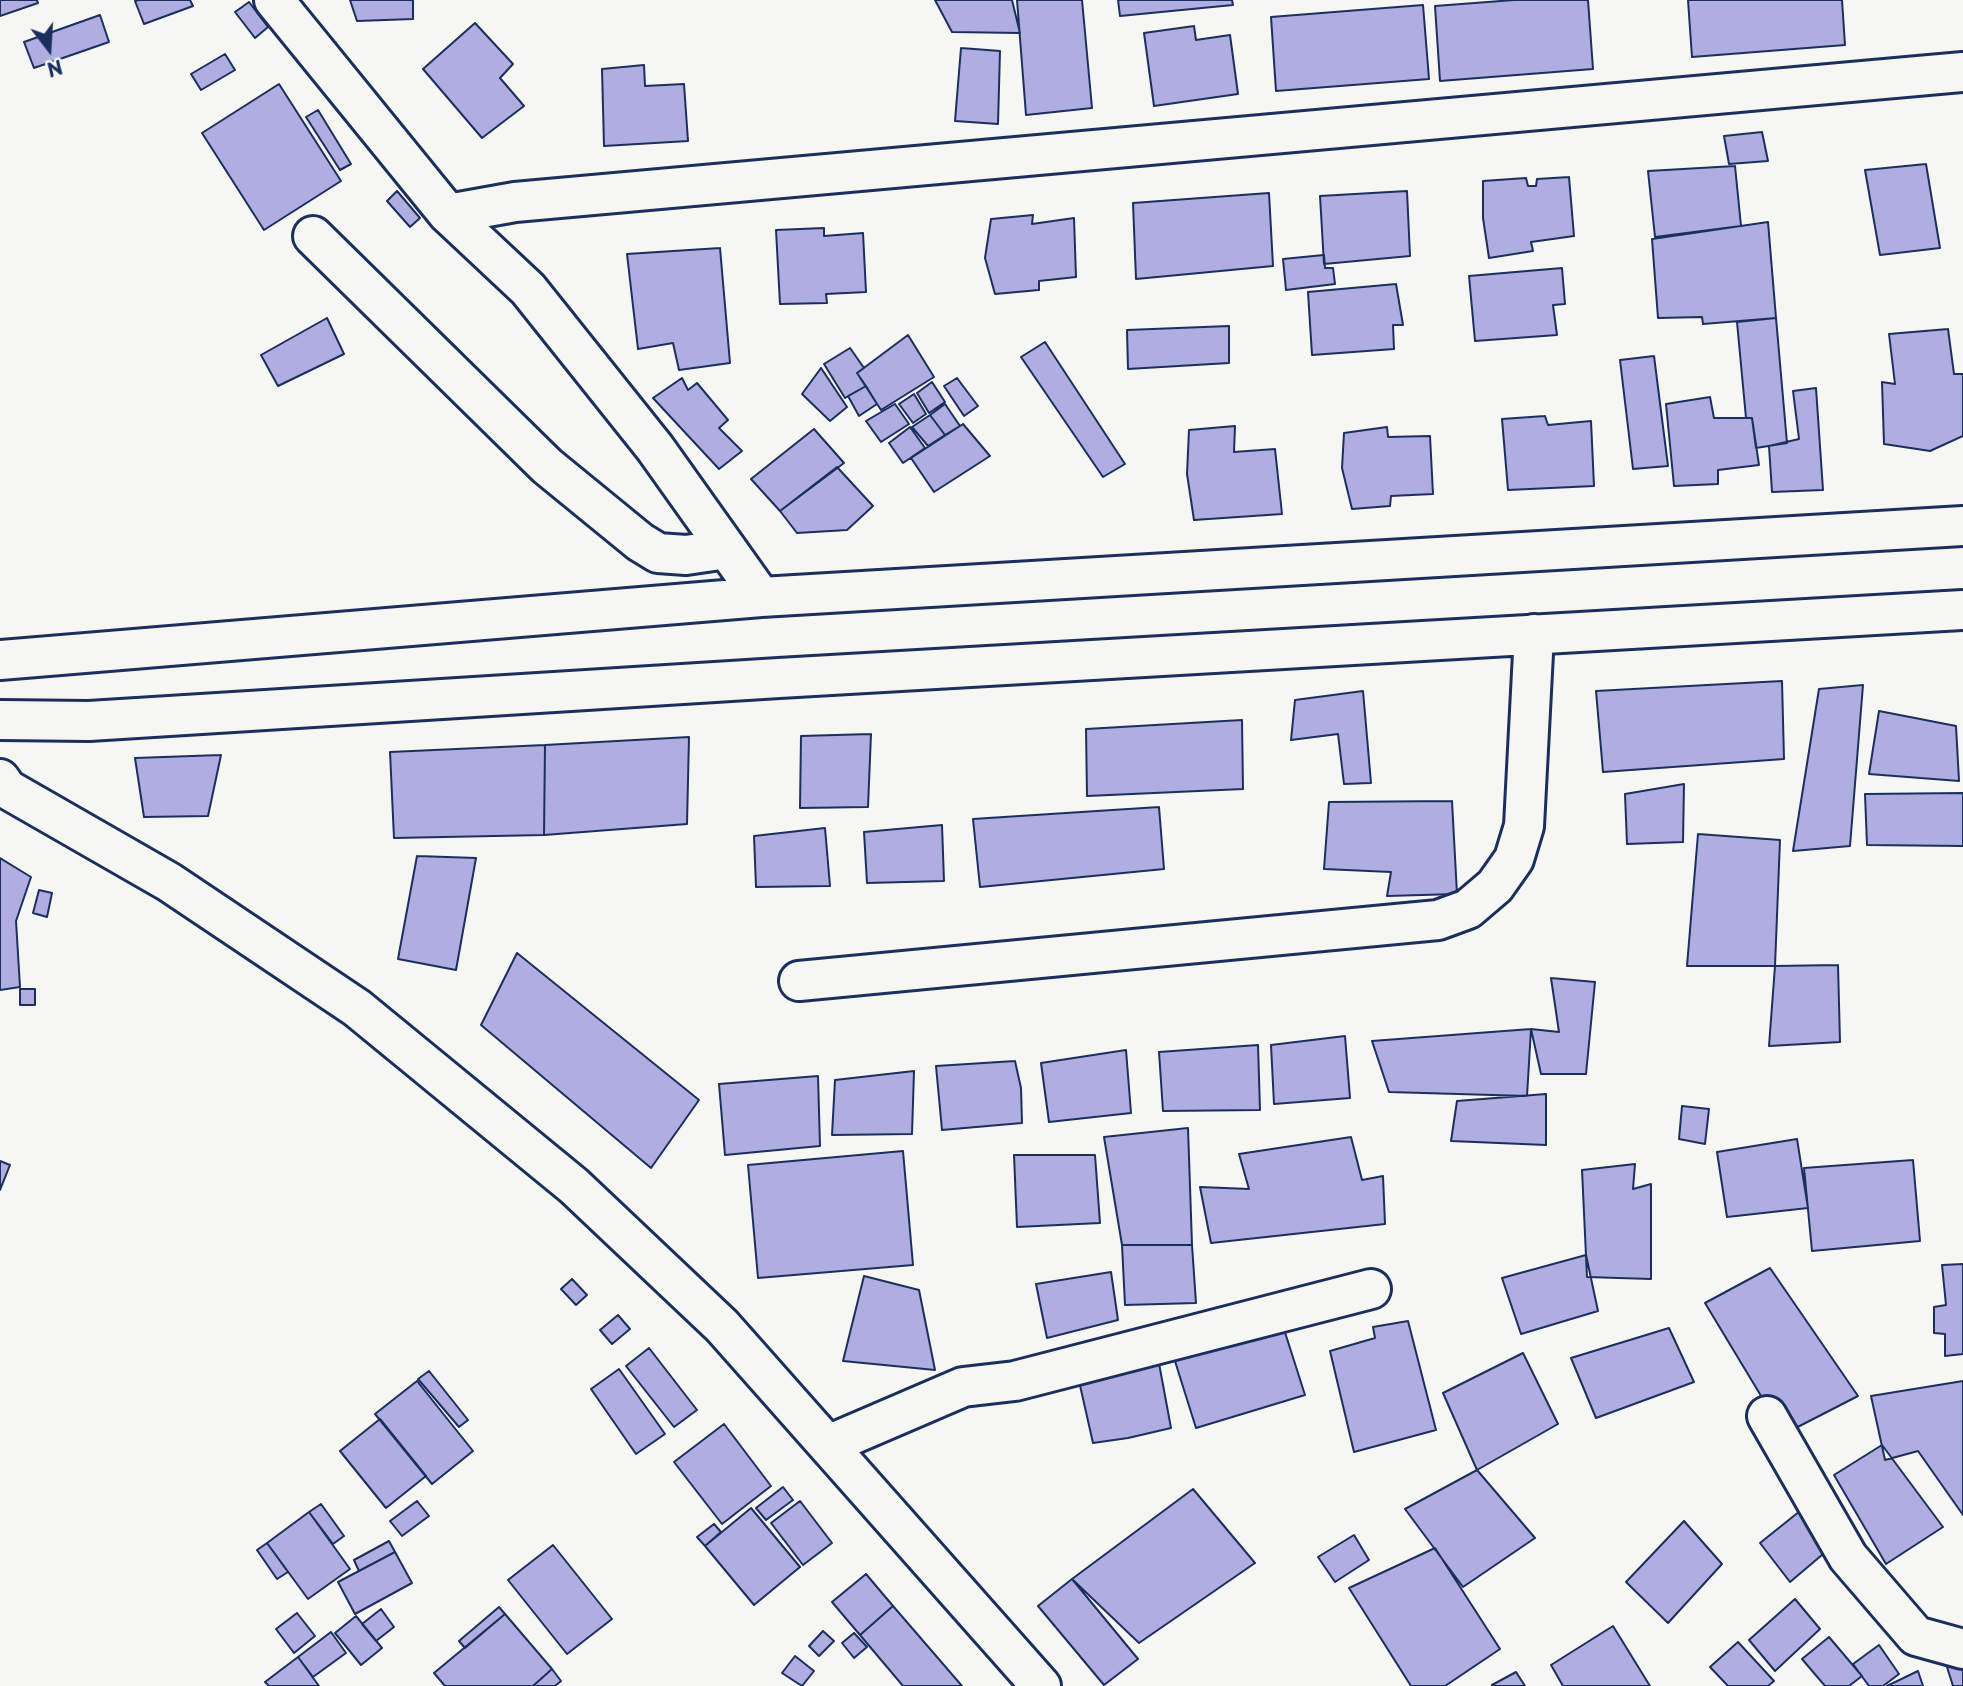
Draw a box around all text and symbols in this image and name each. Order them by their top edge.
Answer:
north arrow [14,14,84,84]
text: N [44,53,66,85]

